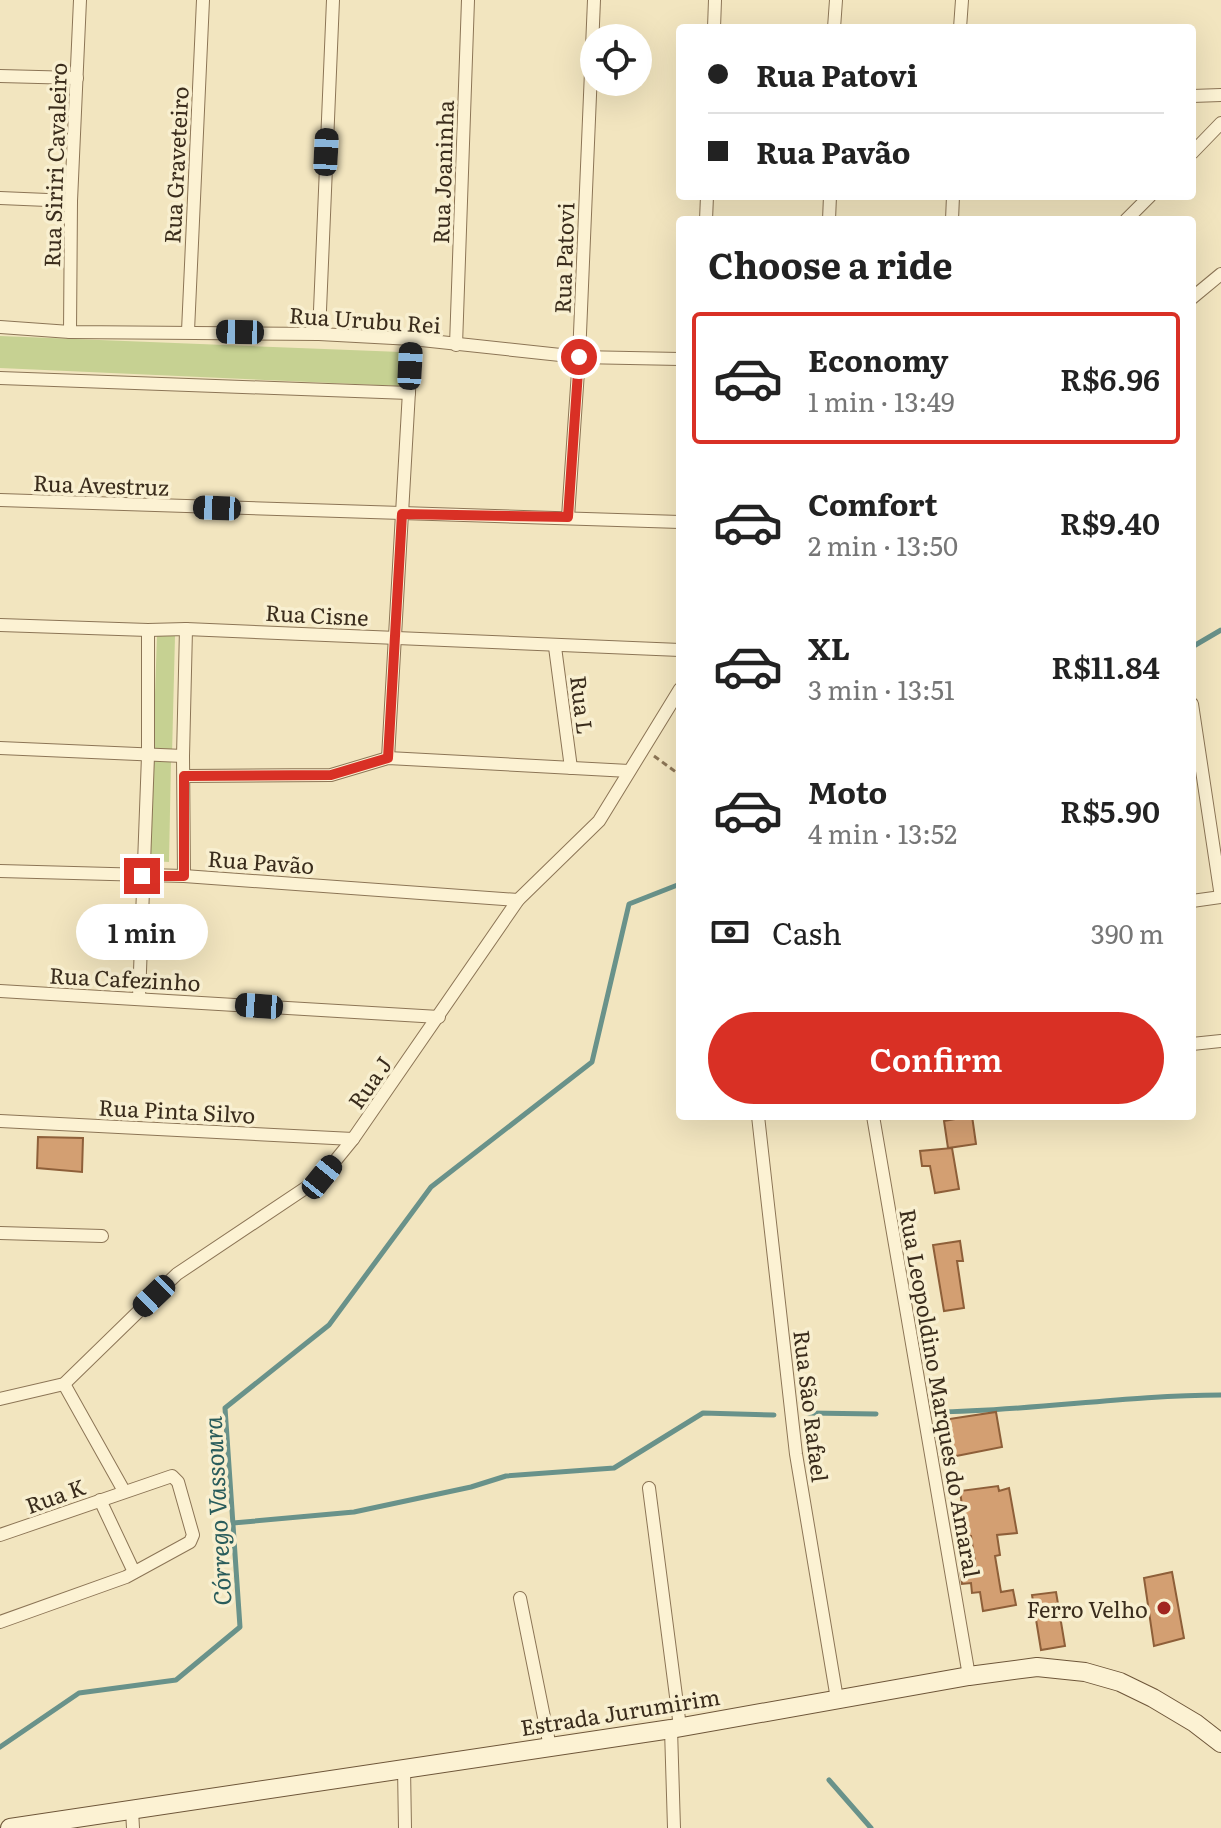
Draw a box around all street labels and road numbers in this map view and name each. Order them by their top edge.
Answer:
street label: Rua Siriri Cavaleiro [34,62,74,268]
street label: Rua Graveteiro [154,86,196,244]
street label: Rua Joaninha [423,99,461,245]
street label: Rua Patovi [545,202,581,314]
street label: Rua Urubu Rei [288,297,442,341]
street label: Rua Avestruz [32,465,170,503]
street label: Rua Cisne [264,595,370,633]
street label: Rua L [563,674,603,736]
street label: Rua Pavão [207,841,315,881]
street label: Rua Cafezinho [48,958,202,998]
street label: Rua J [339,1049,399,1115]
street label: Rua Pinta Silvo [98,1089,256,1131]
street label: Rua Leopoldino Marques do Amaral [892,1206,990,1580]
street label: Rua São Rafael [786,1328,838,1484]
street label: Rua K [20,1469,90,1521]
street label: Estrada Jurumirim [518,1679,722,1743]

